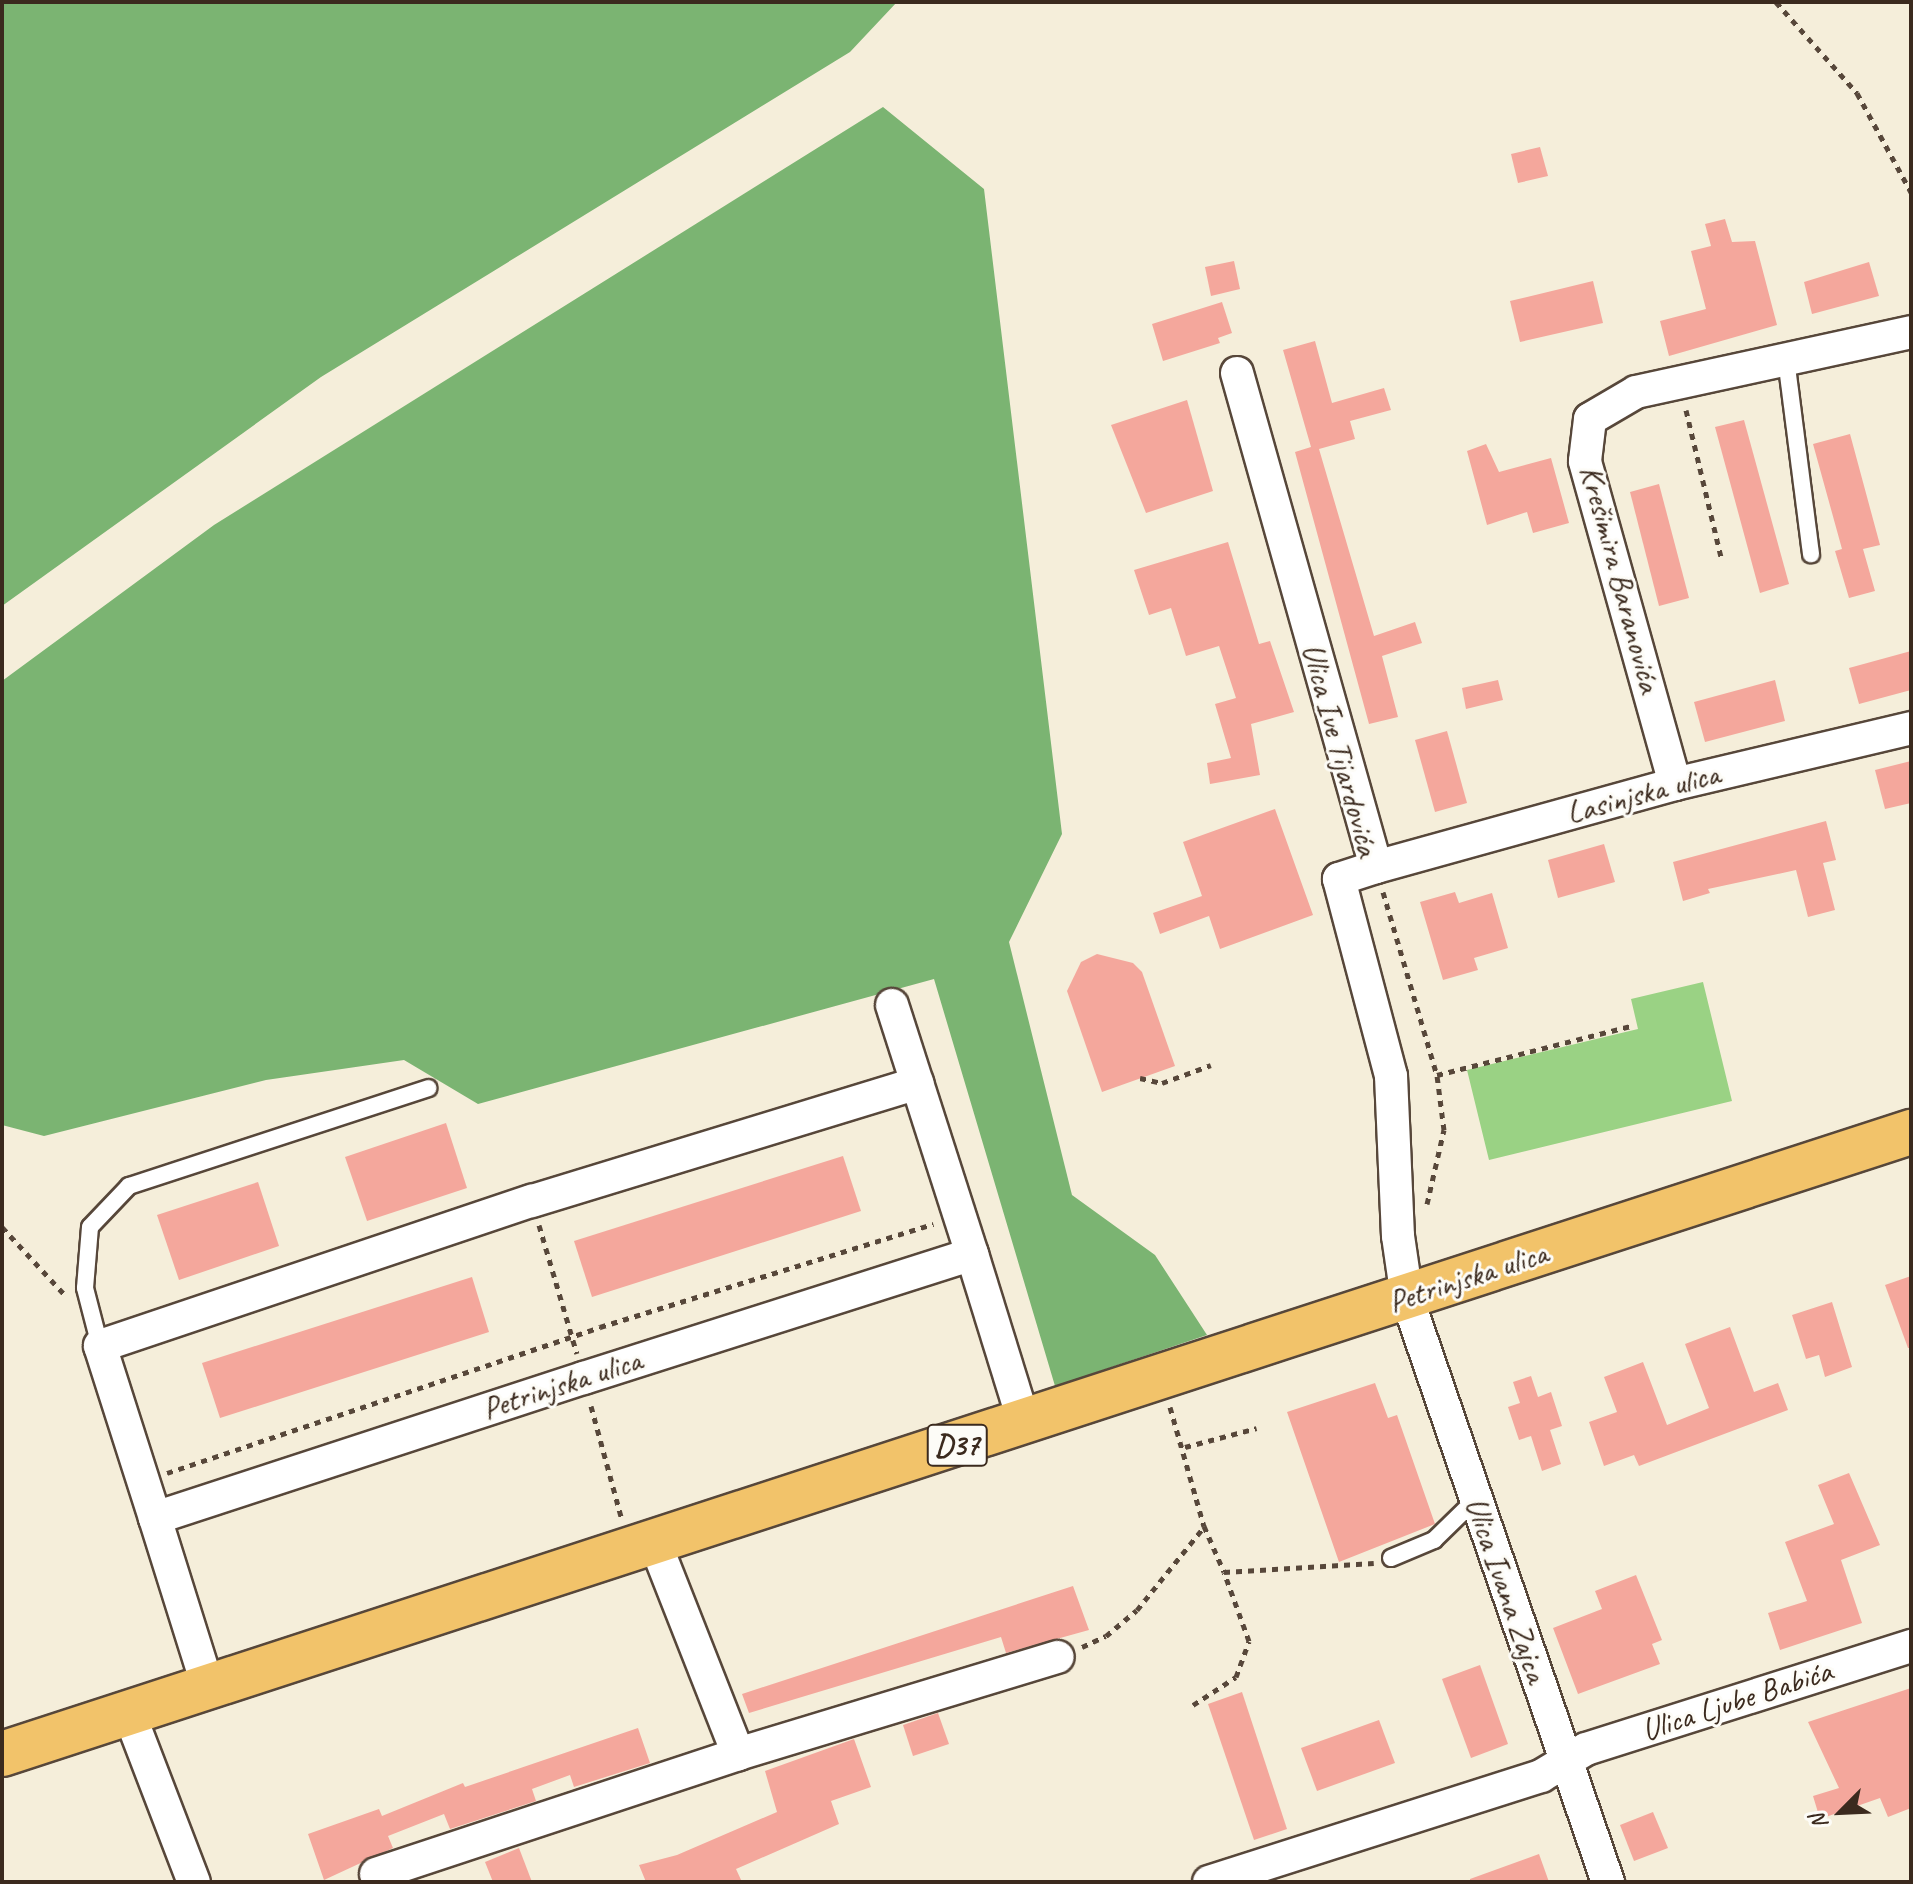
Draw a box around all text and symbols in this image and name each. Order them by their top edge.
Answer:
street label: Krešimira Baranovića [1571,461,1669,697]
street label: Ulica Ive Tijardovića [1293,640,1387,860]
street label: Lasinjska ulica [1562,755,1724,833]
street label: Petrinjska ulica [1384,1234,1552,1322]
street label: Petrinjska ulica [478,1341,646,1429]
road number: D37 [925,1419,989,1471]
street label: Ulica Ivana Zajca [1457,1493,1555,1687]
street label: Ulica Ljube Babića [1636,1652,1838,1750]
north arrow [1801,1772,1881,1852]
text: N [1804,1810,1835,1834]

